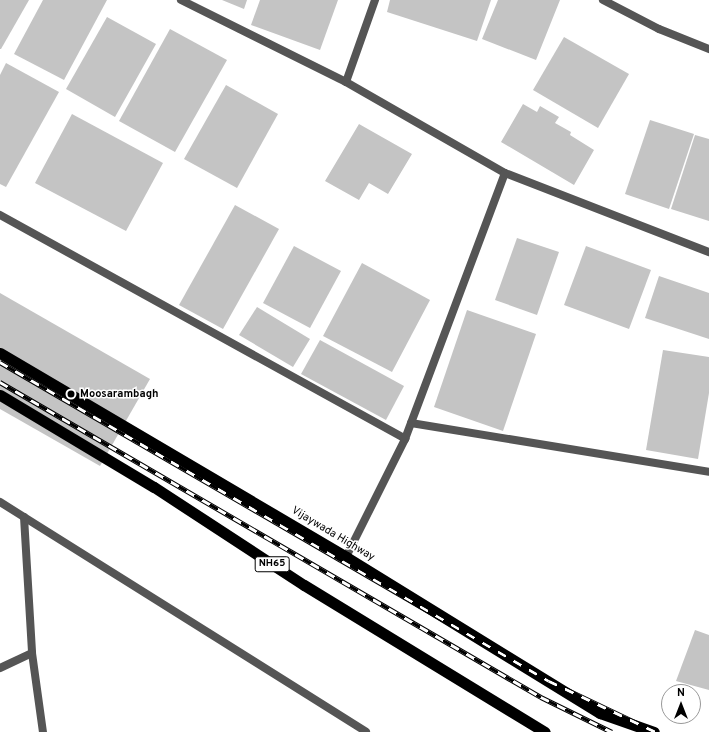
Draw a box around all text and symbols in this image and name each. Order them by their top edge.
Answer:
place label: Moosarambagh [80,387,159,401]
marker: Moosarambagh [65,388,77,400]
street label: Vijaywada Highway [289,504,377,564]
road number: NH65 [254,556,290,572]
north arrow [661,684,701,724]
text: N [677,686,685,700]

